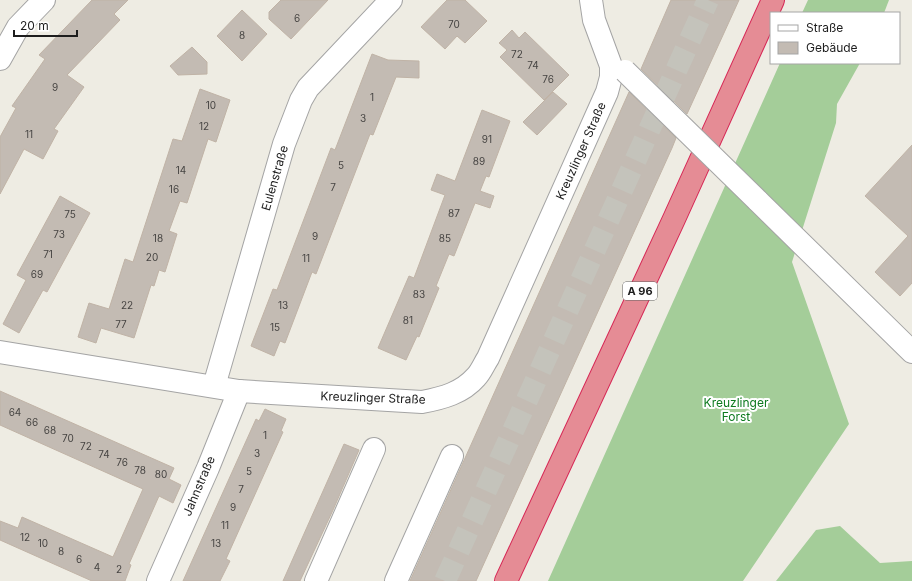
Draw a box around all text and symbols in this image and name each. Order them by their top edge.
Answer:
scale bar [14,12,77,38]
house number: 6 [294,12,300,24]
legend [770,12,900,64]
text: 20 m [20,18,49,33]
house number: 70 [448,18,460,30]
text: Straße [806,20,843,35]
house number: 8 [239,29,245,41]
text: Gebäude [806,40,858,55]
house number: 72 [511,48,523,60]
house number: 74 [527,59,539,71]
house number: 76 [542,73,554,85]
house number: 9 [52,81,58,93]
house number: 1 [370,91,374,103]
house number: 10 [206,99,216,111]
street label: Kreuzlinger Straße [552,100,609,202]
house number: 3 [360,112,366,124]
house number: 12 [199,120,209,132]
house number: 11 [25,128,33,140]
house number: 91 [482,133,492,145]
street label: Eulenstraße [258,143,291,212]
house number: 89 [473,155,485,167]
house number: 5 [338,159,344,171]
house number: 14 [176,164,186,176]
house number: 7 [330,181,336,193]
house number: 16 [169,183,179,195]
house number: 87 [448,207,460,219]
house number: 75 [64,208,76,220]
house number: 73 [53,228,65,240]
house number: 9 [312,230,318,242]
house number: 18 [153,232,163,244]
house number: 85 [439,232,451,244]
house number: 71 [43,248,53,260]
house number: 20 [146,251,158,263]
house number: 11 [302,252,310,264]
house number: 69 [31,268,43,280]
road number: A 96 [623,282,657,300]
house number: 83 [413,288,425,300]
house number: 22 [121,299,133,311]
house number: 13 [278,299,288,311]
house number: 81 [403,314,413,326]
house number: 77 [115,318,127,330]
house number: 15 [270,321,280,333]
street label: Kreuzlinger Straße [320,388,426,407]
park label: Kreuzlinger Forst [704,395,769,424]
house number: 64 [9,406,21,418]
house number: 66 [26,416,38,428]
house number: 68 [44,424,56,436]
house number: 1 [263,429,267,441]
house number: 70 [62,432,74,444]
house number: 72 [80,440,92,452]
house number: 3 [254,447,260,459]
house number: 74 [98,448,110,460]
street label: Jahnstraße [179,454,218,518]
house number: 76 [116,456,128,468]
house number: 78 [134,464,146,476]
house number: 5 [246,465,252,477]
house number: 80 [155,468,167,480]
house number: 7 [238,483,244,495]
house number: 9 [230,501,236,513]
house number: 11 [221,519,229,531]
house number: 12 [20,531,30,543]
house number: 10 [38,537,48,549]
house number: 13 [211,537,221,549]
house number: 8 [58,545,64,557]
house number: 6 [76,553,82,565]
house number: 4 [94,561,100,573]
house number: 2 [116,563,122,575]

